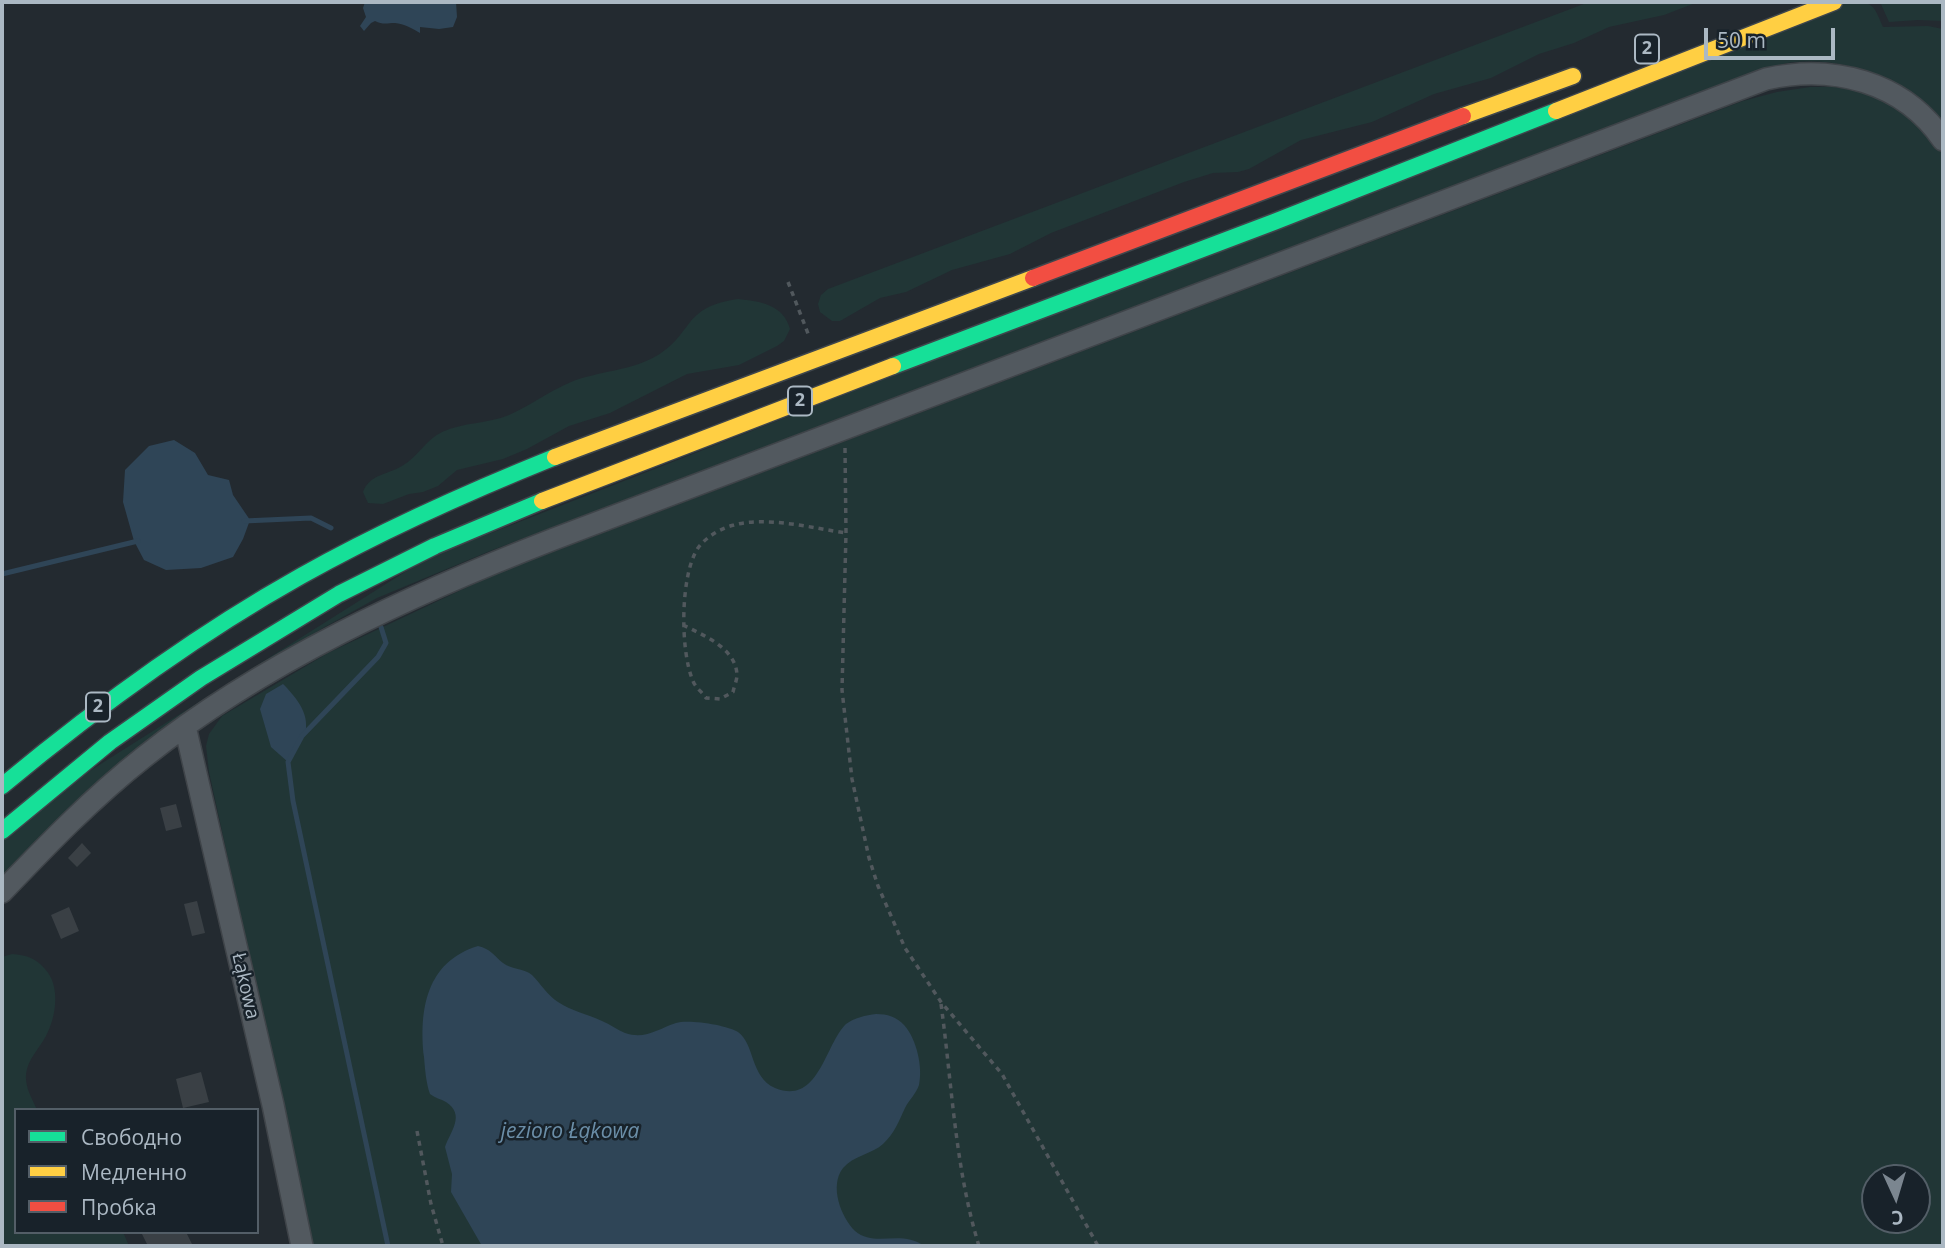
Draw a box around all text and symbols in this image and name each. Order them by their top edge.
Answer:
scale bar [1707,14,1838,58]
text: 50 m [1717,26,1766,54]
road number: 2 [1635,34,1659,64]
road number: 2 [788,386,812,416]
road number: 2 [86,692,110,722]
street label: Łąkowa [226,951,264,1021]
legend [14,1108,259,1234]
water label: jezioro Łąkowa [501,1119,639,1145]
text: Свободно [81,1123,182,1151]
text: Медленно [81,1158,187,1186]
north arrow [1861,1164,1931,1234]
text: Пробка [81,1193,157,1221]
text: С [1890,1205,1904,1231]

